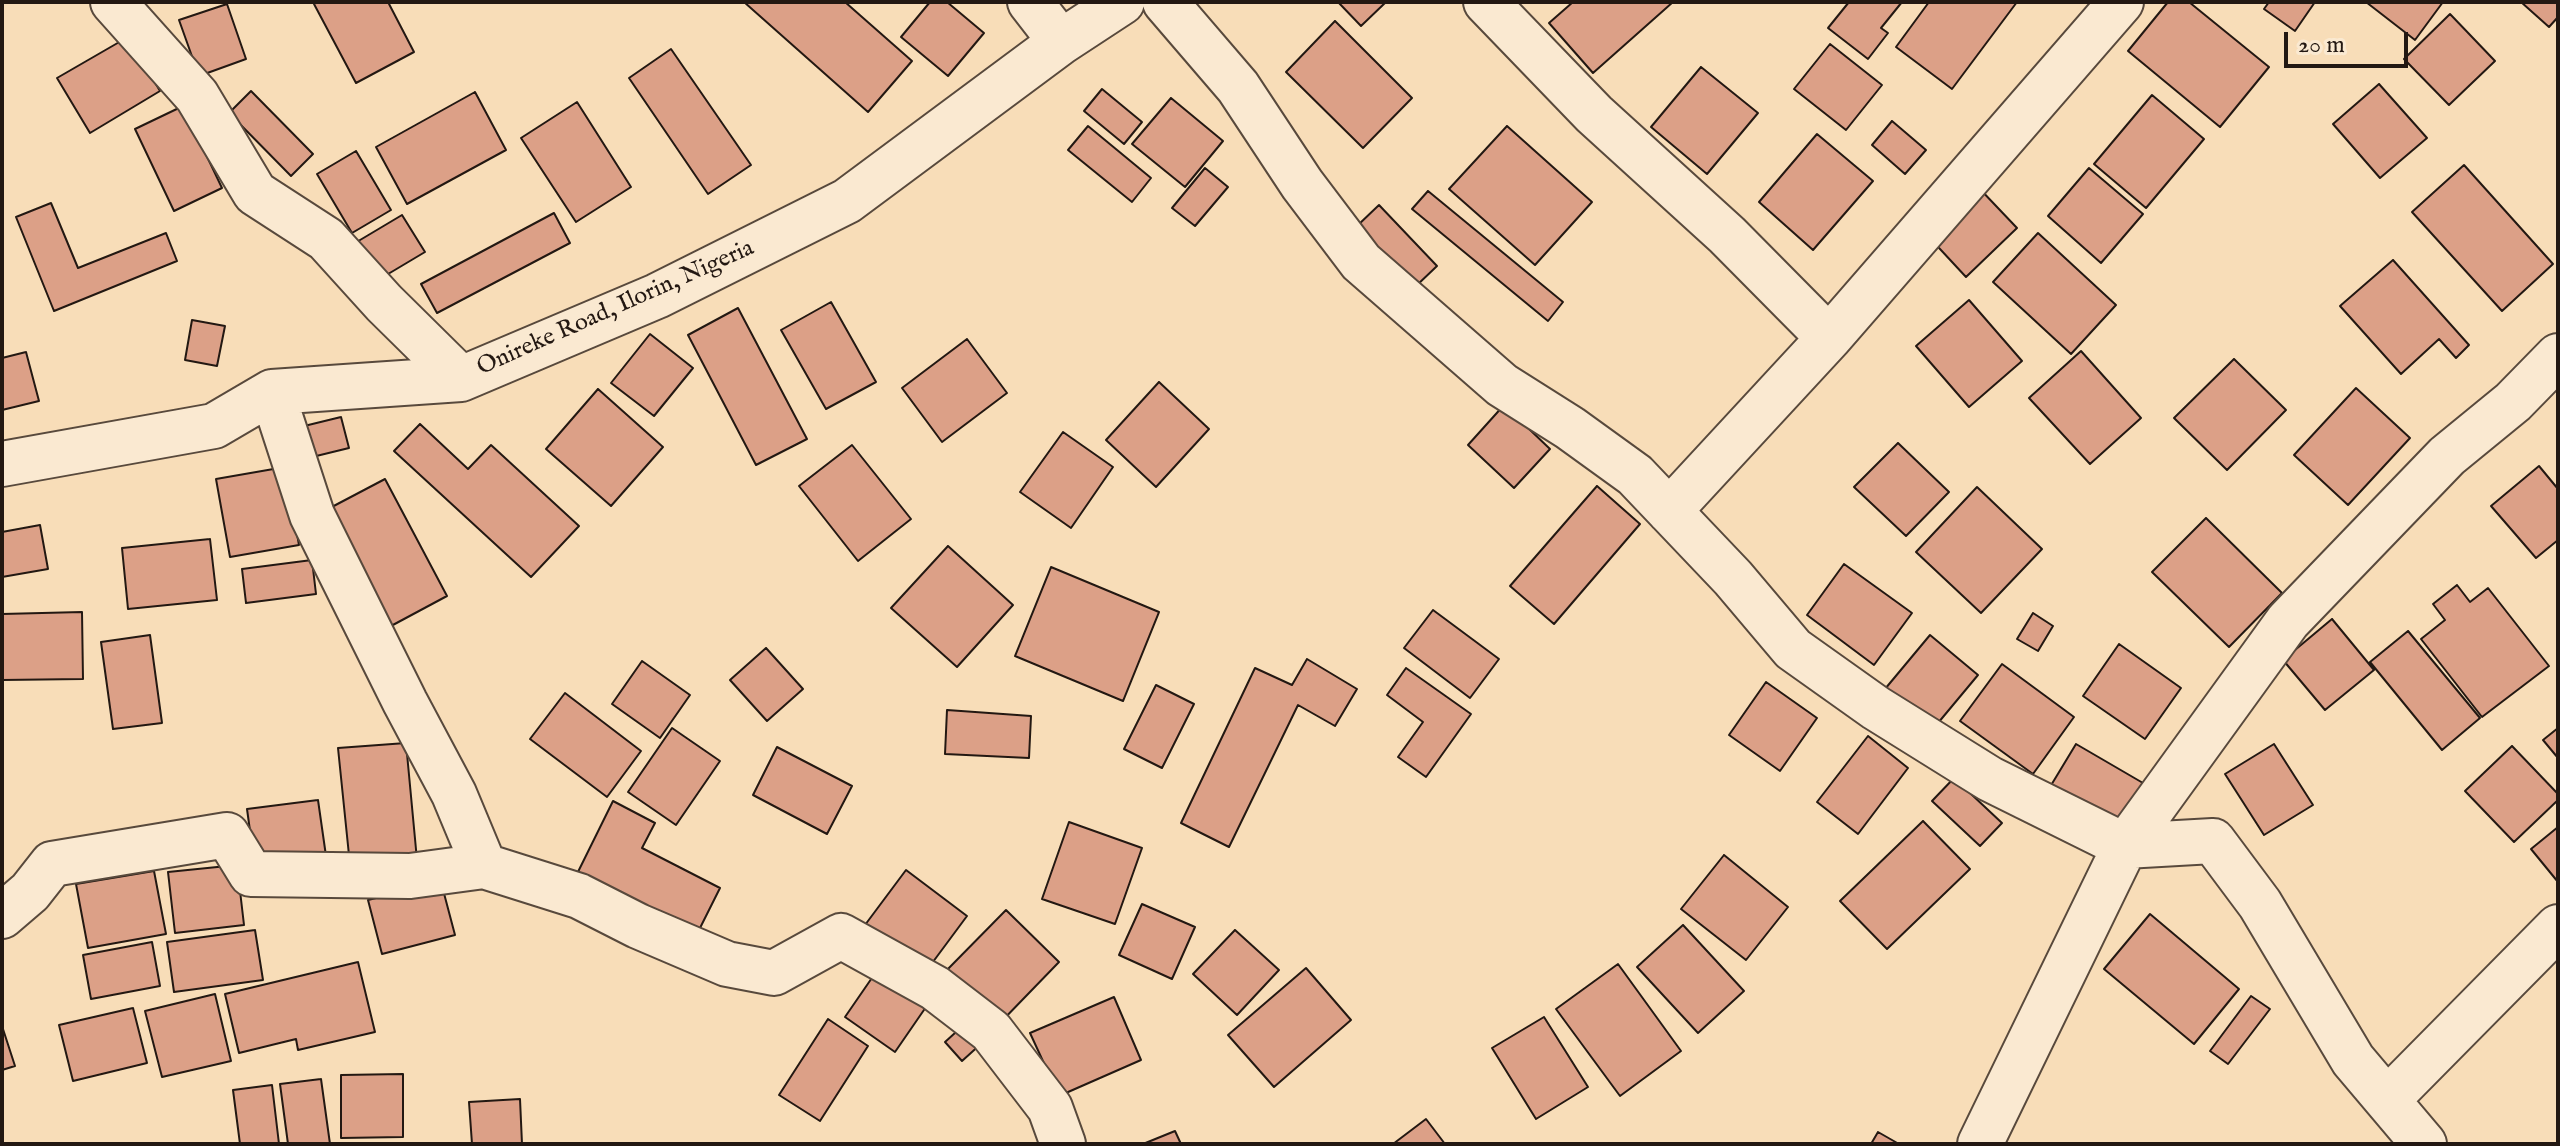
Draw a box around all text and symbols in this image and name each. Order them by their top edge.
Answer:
scale bar [2288,16,2412,66]
text: 20 m [2298,30,2345,61]
street label: Onireke Road, Ilorin, Nigeria [473,235,759,383]

